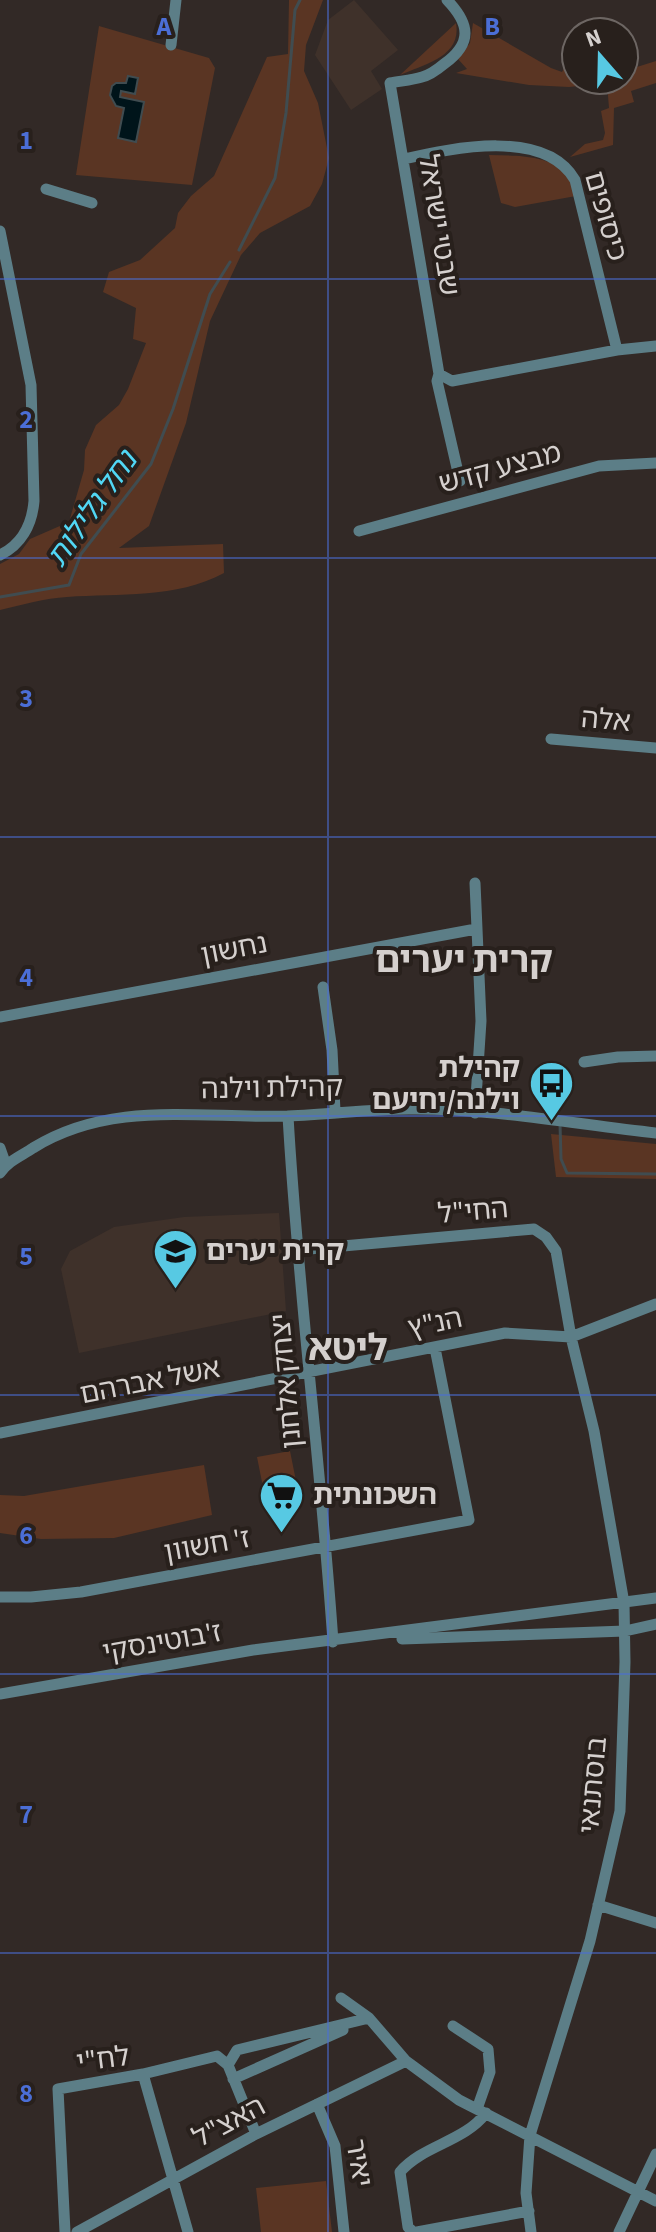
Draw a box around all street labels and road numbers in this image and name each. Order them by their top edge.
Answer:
street label: שבטי ישראל [408,151,470,299]
street label: כיסופים [574,166,638,266]
street label: מבצע קדש [434,432,566,504]
street label: אלה [579,698,633,742]
street label: נחשון [197,923,271,975]
street label: קהילת וילנה [201,1067,343,1109]
street label: החי"ל [436,1188,510,1234]
street label: הנ"ץ [404,1298,466,1348]
street label: יצחק אלחנן [260,1312,312,1450]
street label: אשל אברהם [76,1348,224,1414]
street label: ז' חשוון [161,1518,253,1572]
street label: ז'בוטינסקי [99,1612,225,1672]
street label: בוסתנאי [569,1735,617,1835]
street label: לח"י [74,2036,132,2082]
street label: האצ"ל [185,2086,273,2158]
street label: יאיר [335,2136,383,2190]

